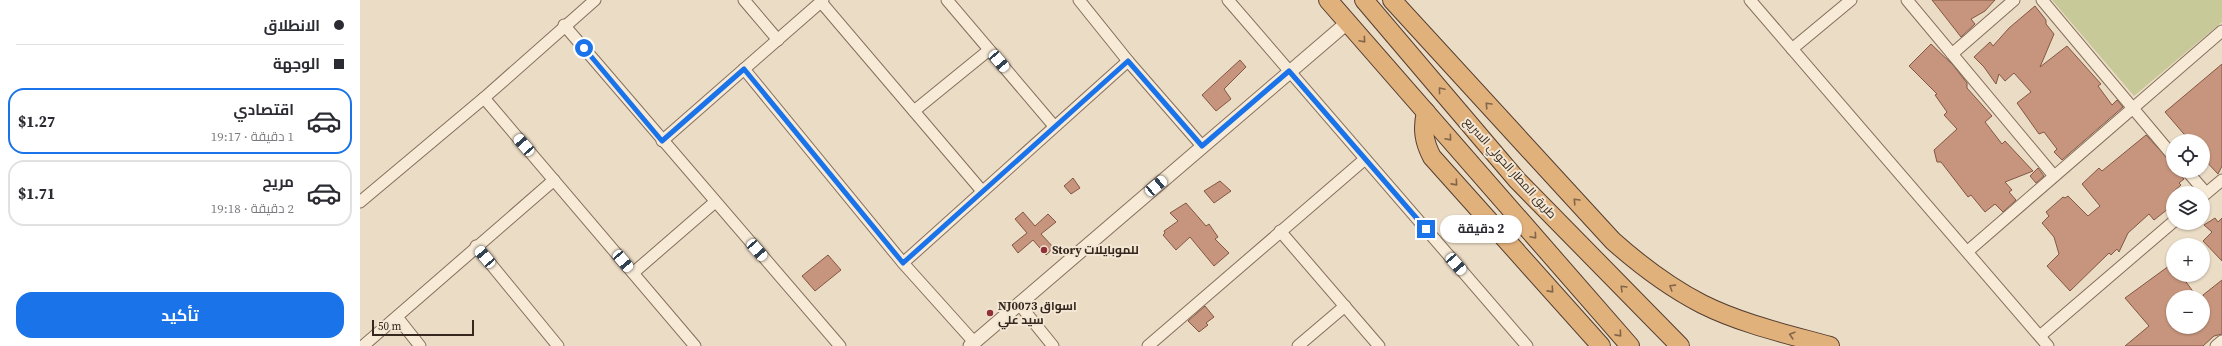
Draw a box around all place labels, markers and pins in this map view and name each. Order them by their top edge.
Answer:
place label: Story للموبايلات [1052,242,1139,258]
marker: Story للموبايلات [1039,245,1049,255]
place label: NJ0073 اسواق سيد علي [998,298,1077,330]
marker: NJ0073 اسواق سيد علي [985,308,995,318]

